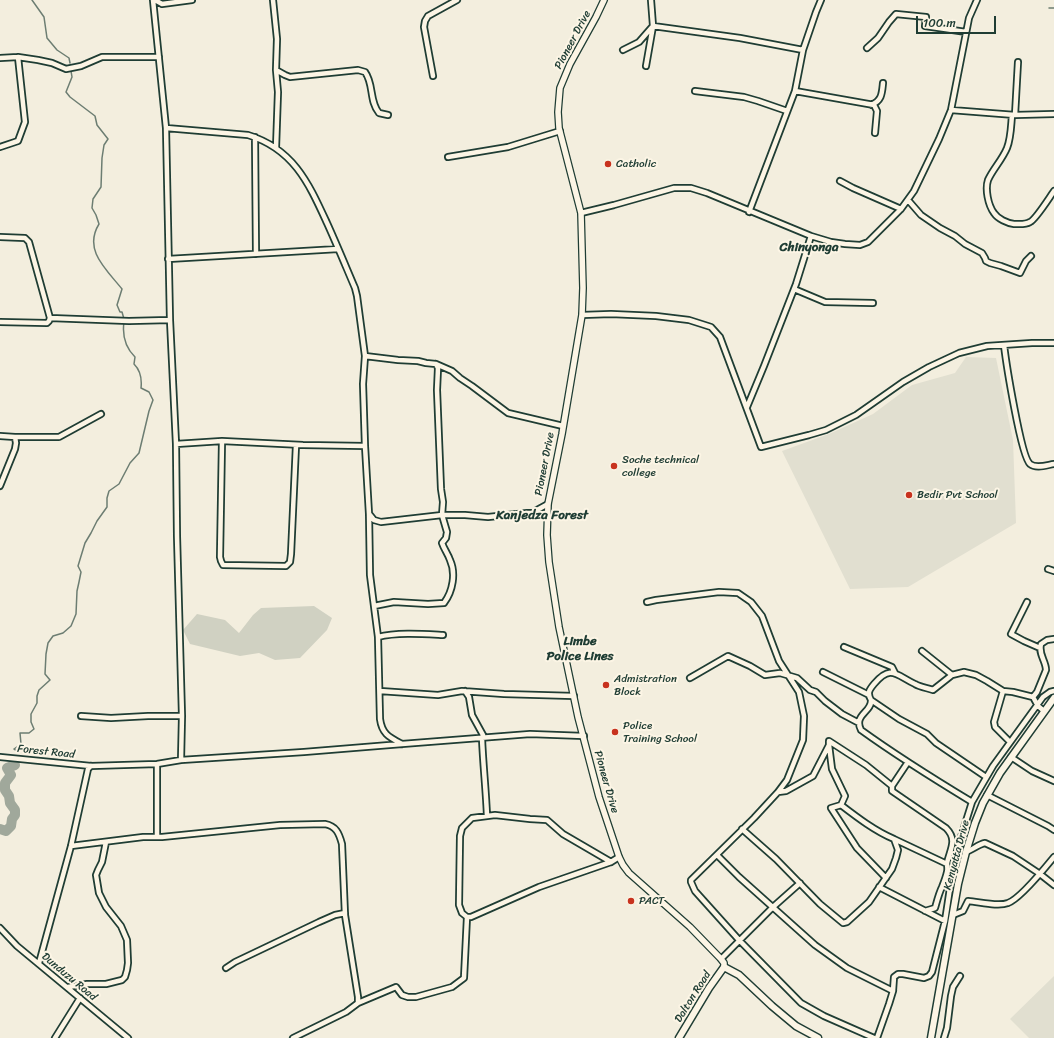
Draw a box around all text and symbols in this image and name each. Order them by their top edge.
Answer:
street label: Pioneer Drive [552,8,594,72]
scale bar [918,8,998,34]
text: 100 m [923,12,956,34]
place label: Catholic [616,157,656,171]
marker: Catholic [603,159,613,169]
district label: Chinyonga [780,240,838,256]
street label: Pioneer Drive [532,431,558,497]
place label: Soche technical college [622,453,699,479]
marker: Soche technical college [609,461,619,471]
place label: Bedir Pvt School [917,488,998,502]
marker: Bedir Pvt School [904,490,914,500]
district label: Kanjedza Forest [496,508,588,524]
district label: Limbe Police Lines [546,634,614,665]
place label: Admistration Block [614,672,677,698]
marker: Admistration Block [601,680,611,690]
place label: Police Training School [623,719,697,745]
marker: Police Training School [610,727,620,737]
street label: Forest Road [17,742,75,762]
street label: Pioneer Drive [591,749,621,815]
street label: Kenyatta Drive [941,819,973,891]
place label: PACT [639,894,664,908]
marker: PACT [626,896,636,906]
street label: Dunduzu Road [39,950,99,1004]
street label: Dalton Road [672,969,714,1025]

